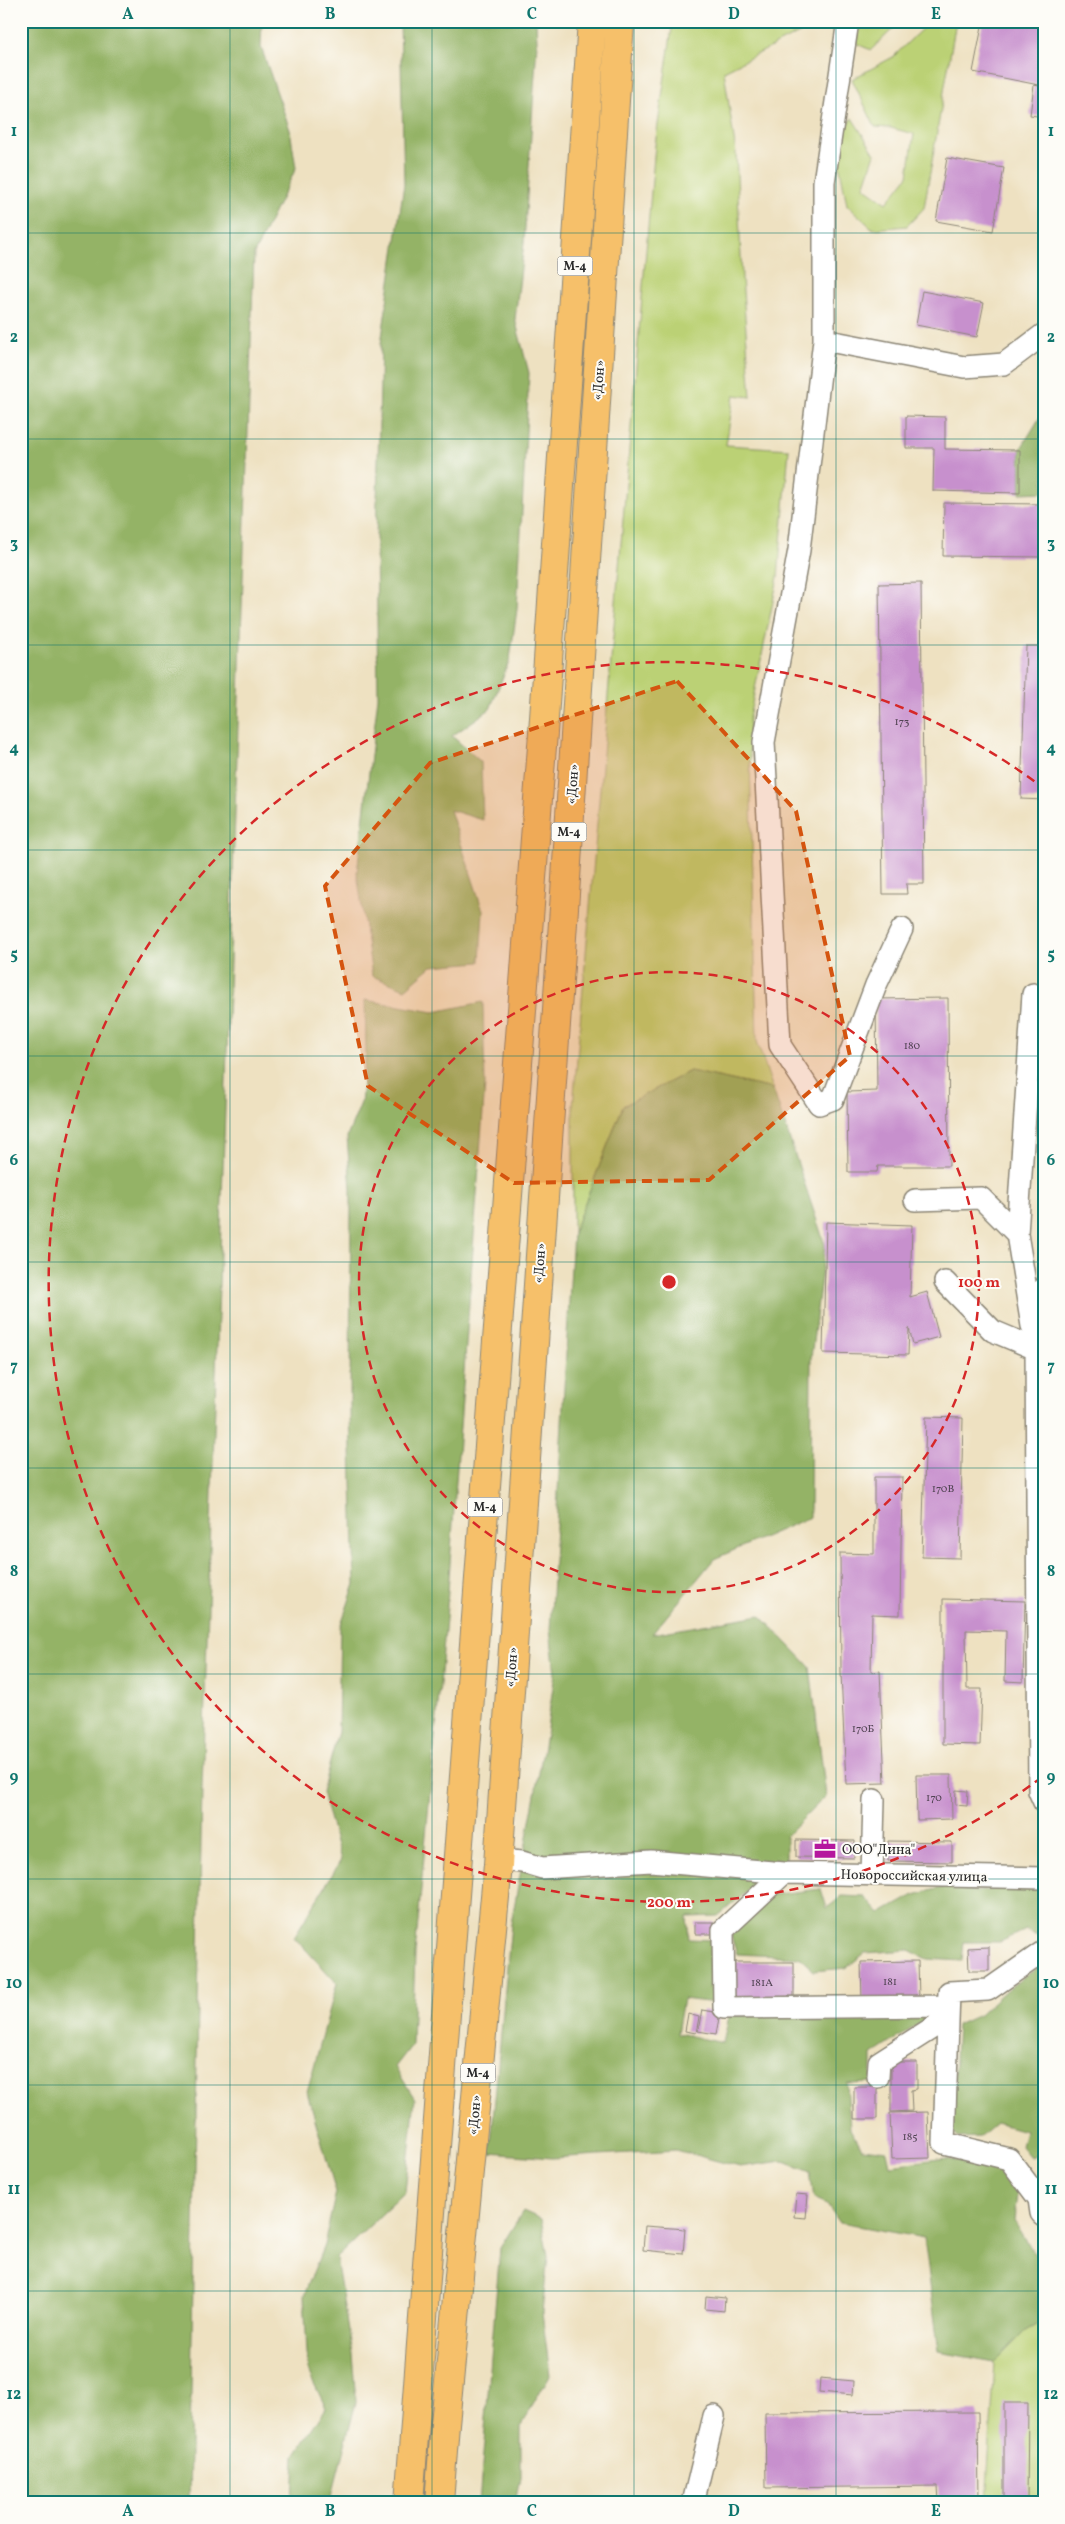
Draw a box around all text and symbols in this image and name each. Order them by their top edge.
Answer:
text: A [122,4,134,26]
text: B [325,4,336,26]
text: C [527,4,537,26]
text: D [728,4,740,26]
text: E [931,4,941,26]
text: 1 [11,121,17,143]
text: 1 [1048,121,1054,143]
road number: М-4 [558,256,592,276]
text: 2 [10,327,18,349]
text: 2 [1047,327,1055,349]
street label: «Дон» [589,359,610,401]
text: 3 [10,533,18,555]
text: 3 [1047,533,1055,555]
house number: 173 [895,715,910,730]
text: 4 [9,738,19,760]
text: 4 [1046,738,1056,760]
street label: «Дон» [563,763,584,805]
road number: М-4 [552,822,586,842]
text: 5 [10,944,18,966]
text: 5 [1047,944,1055,966]
house number: 180 [904,1039,921,1054]
text: 6 [10,1150,19,1172]
text: 6 [1047,1150,1056,1172]
street label: «Дон» [530,1242,551,1284]
centre of rings [660,1273,678,1291]
text: 100 m [958,1273,1001,1294]
text: 7 [10,1356,18,1378]
text: 7 [1047,1356,1055,1378]
house number: 170В [932,1482,954,1497]
road number: М-4 [468,1498,502,1516]
text: 8 [10,1561,18,1583]
text: 8 [1047,1561,1055,1583]
street label: «Дон» [502,1646,523,1688]
house number: 170Б [852,1722,874,1737]
text: 9 [10,1767,19,1789]
text: 9 [1047,1767,1056,1789]
house number: 170 [926,1791,942,1806]
office icon: ООО"Дина" [812,1836,838,1862]
place label: ООО"Дина" [842,1841,915,1860]
street label: Новороссийская улица [840,1866,988,1887]
text: 200 m [647,1893,691,1914]
text: 10 [6,1973,22,1995]
text: 10 [1043,1973,1059,1995]
house number: 181 [883,1975,897,1990]
house number: 181А [751,1976,773,1991]
road number: М-4 [460,2064,496,2082]
street label: «Дон» [464,2094,487,2136]
house number: 185 [902,2130,918,2145]
text: 11 [8,2179,20,2201]
text: 11 [1045,2179,1057,2201]
text: 12 [7,2384,21,2406]
text: 12 [1044,2384,1058,2406]
text: A [122,2501,134,2523]
text: B [325,2501,336,2523]
text: C [527,2501,537,2523]
text: D [728,2501,740,2523]
text: E [931,2501,941,2523]

